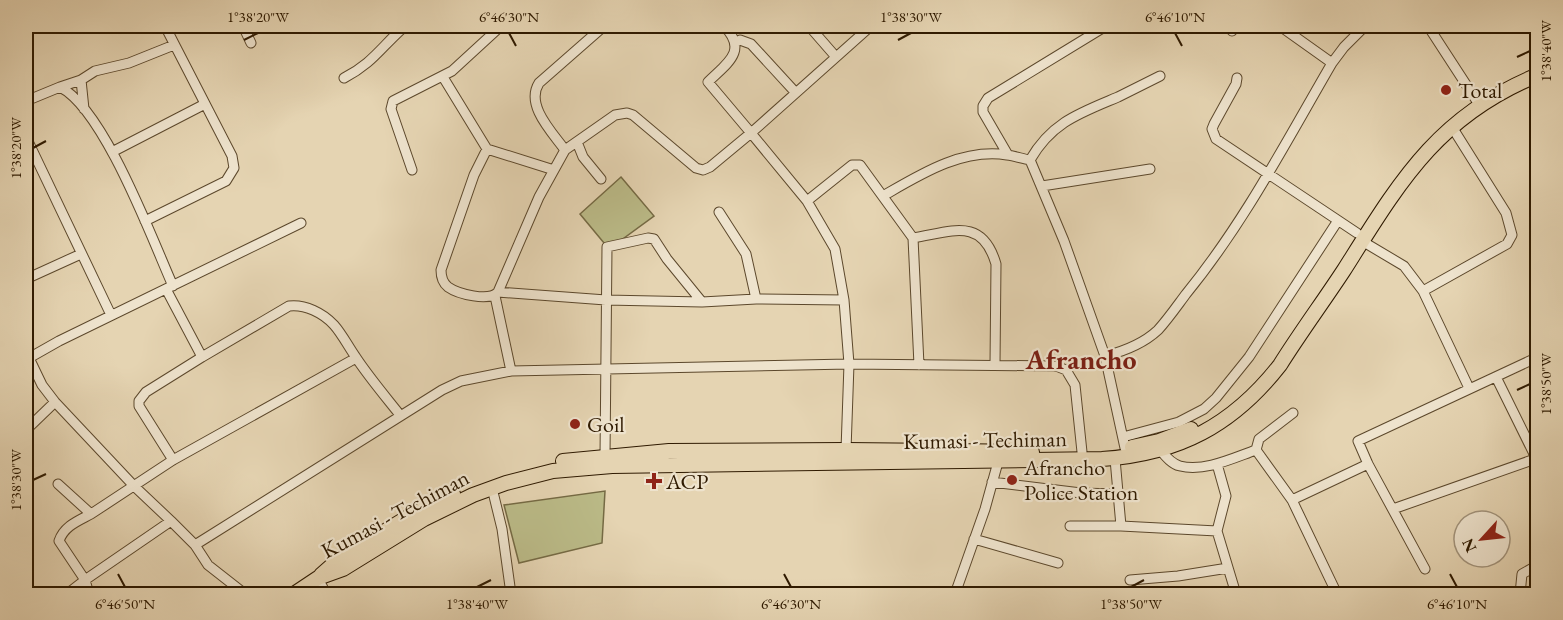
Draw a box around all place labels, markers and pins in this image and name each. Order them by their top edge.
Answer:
place label: Total [1458,76,1502,105]
marker: Total [1439,83,1453,97]
place label: Goil [587,410,625,439]
marker: Goil [568,417,582,431]
place label: Afrancho Police Station [1023,453,1139,507]
place label: ACP [665,467,708,496]
marker: Afrancho Police Station [1005,473,1019,487]
marker: ACP [647,474,661,488]

